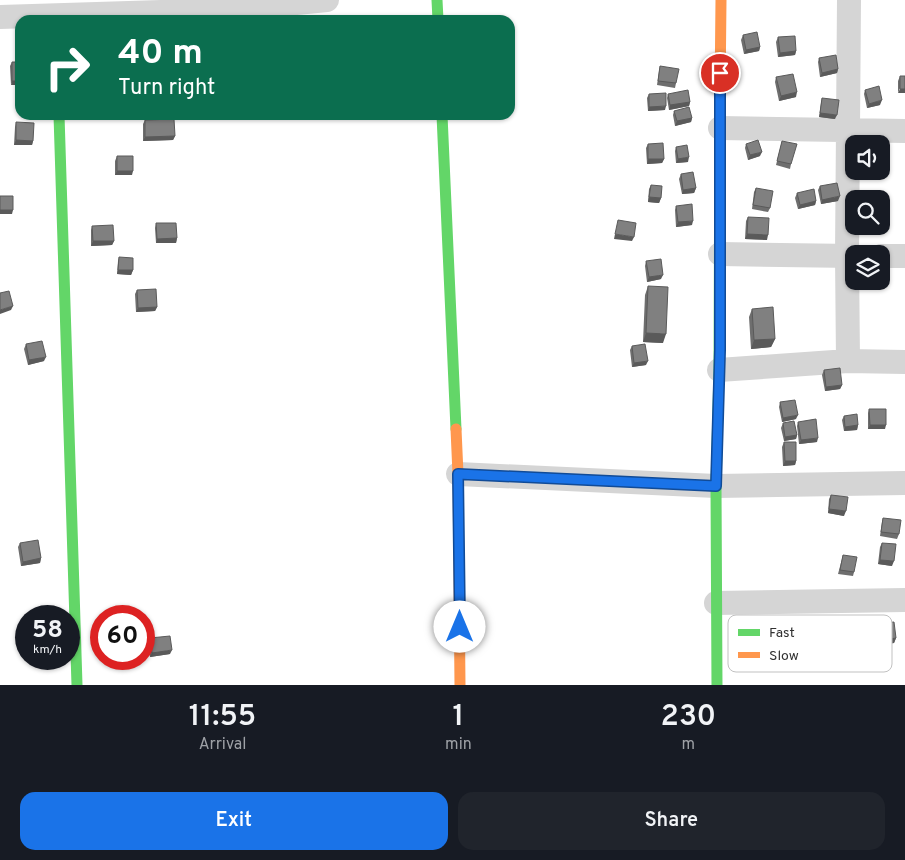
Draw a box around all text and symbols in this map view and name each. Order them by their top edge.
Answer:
text: 40 m [118,32,203,76]
icon: right [35,35,100,100]
pin [699,52,741,94]
icon: arrive [706,59,734,87]
text: Turn right [118,75,215,102]
map controls [845,135,890,290]
button: sound [845,135,890,180]
button: search [845,190,890,235]
button: layers [845,245,890,290]
position arrow [433,600,485,652]
speed limit sign: 60 [90,605,155,670]
text: 58 [32,615,63,647]
legend [728,615,892,672]
text: Fast [769,625,795,642]
text: km/h [33,642,62,658]
text: Slow [769,648,799,665]
text: 11:55 [189,699,256,736]
text: 1 [453,699,464,736]
text: 230 [661,699,716,736]
text: Arrival [199,735,246,755]
text: min [445,735,472,755]
text: m [682,735,695,755]
button: Exit [20,792,448,850]
button: Share [458,792,885,850]

